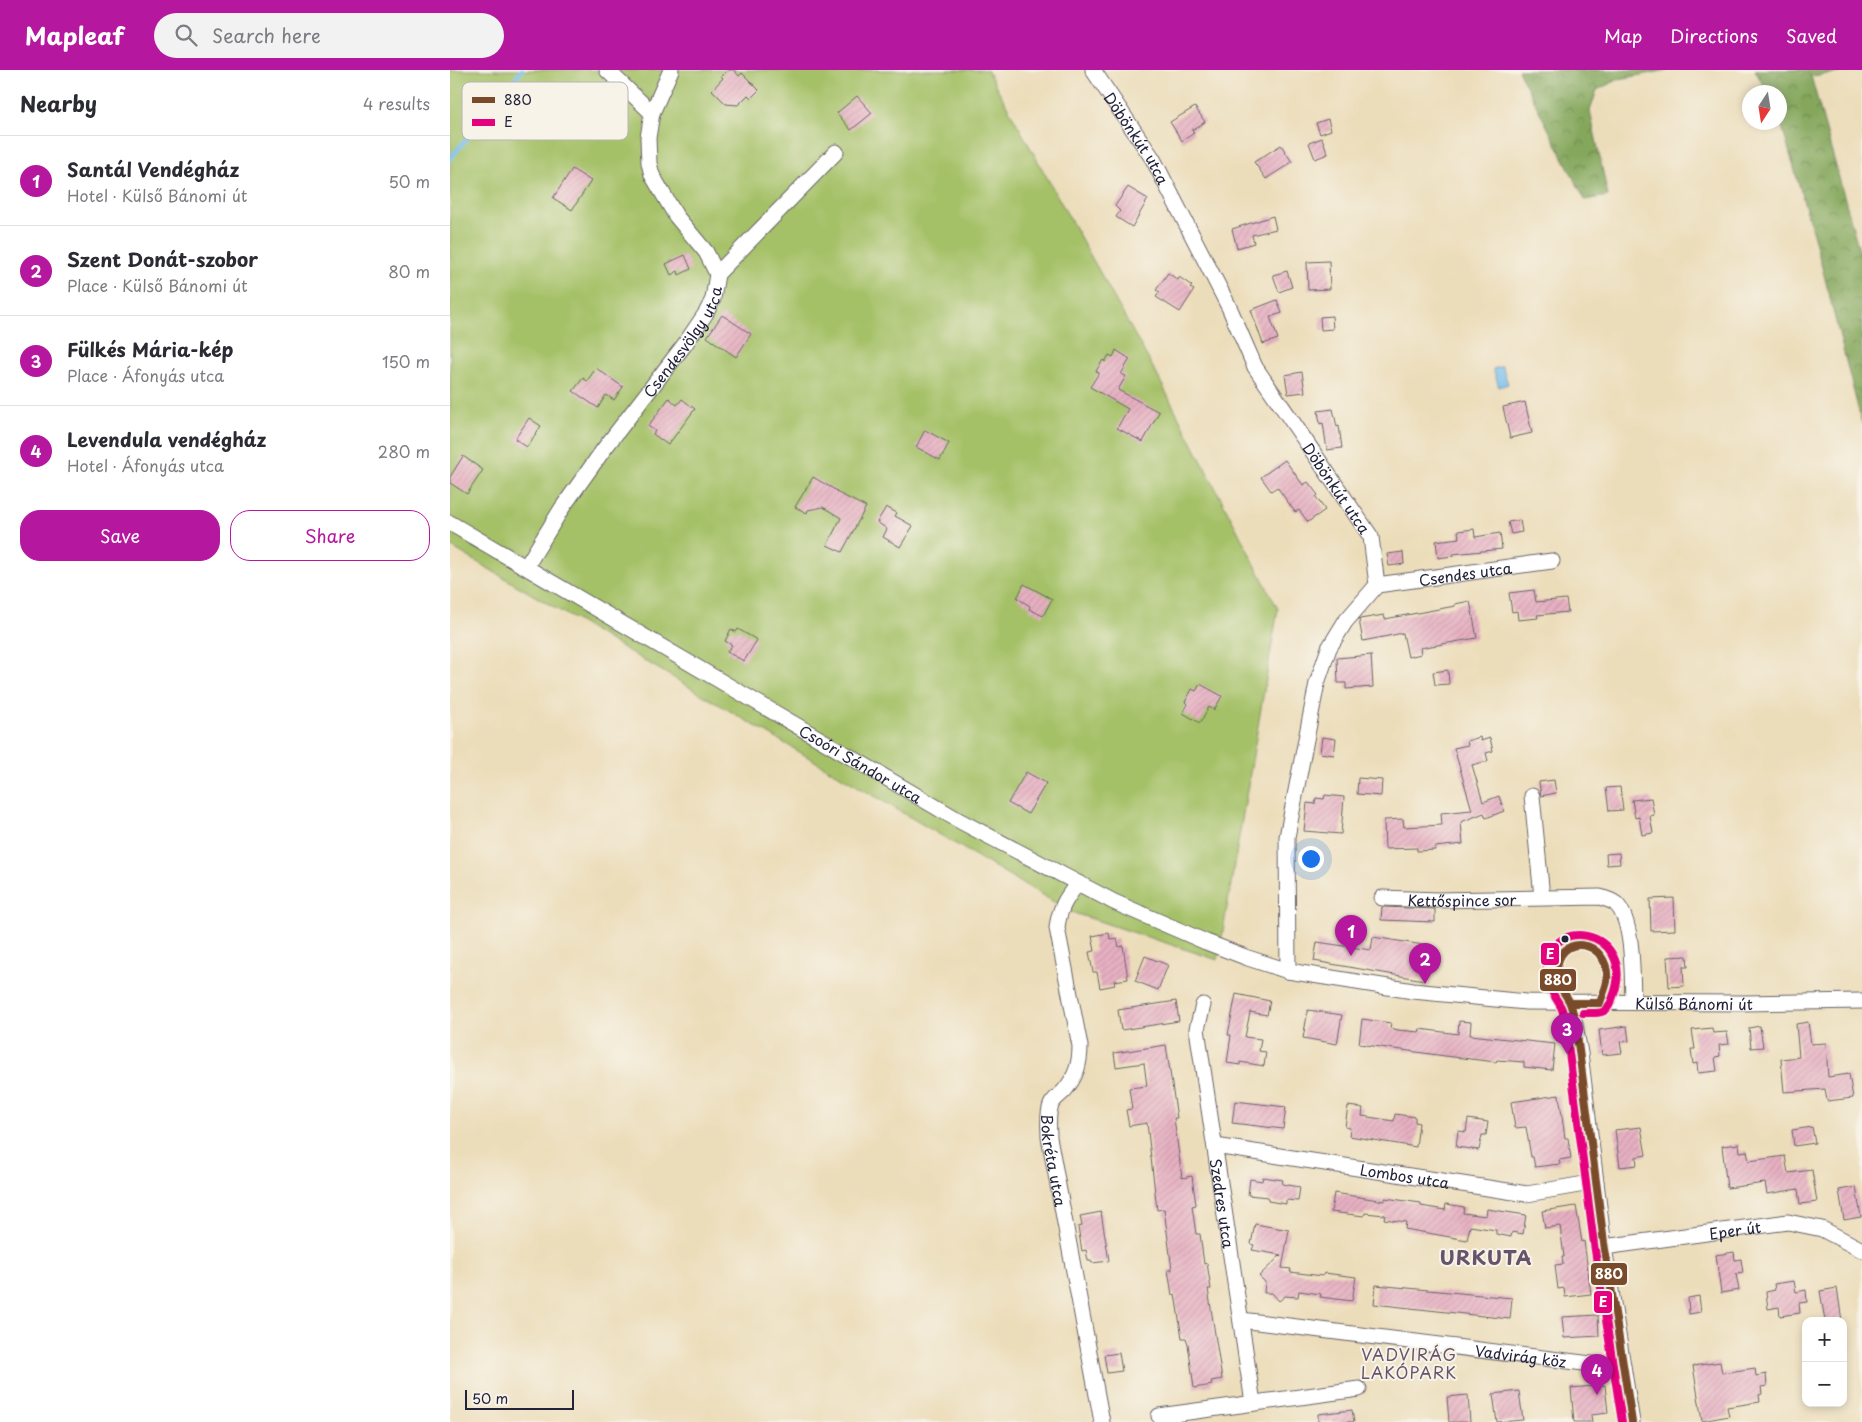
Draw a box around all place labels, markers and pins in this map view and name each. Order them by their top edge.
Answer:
pin: 1 [1335,915,1367,956]
unlabelled marker [1560,934,1570,944]
pin: 2 [1409,943,1441,984]
pin: 3 [1551,1013,1583,1054]
pin: 4 [1581,1354,1613,1395]

